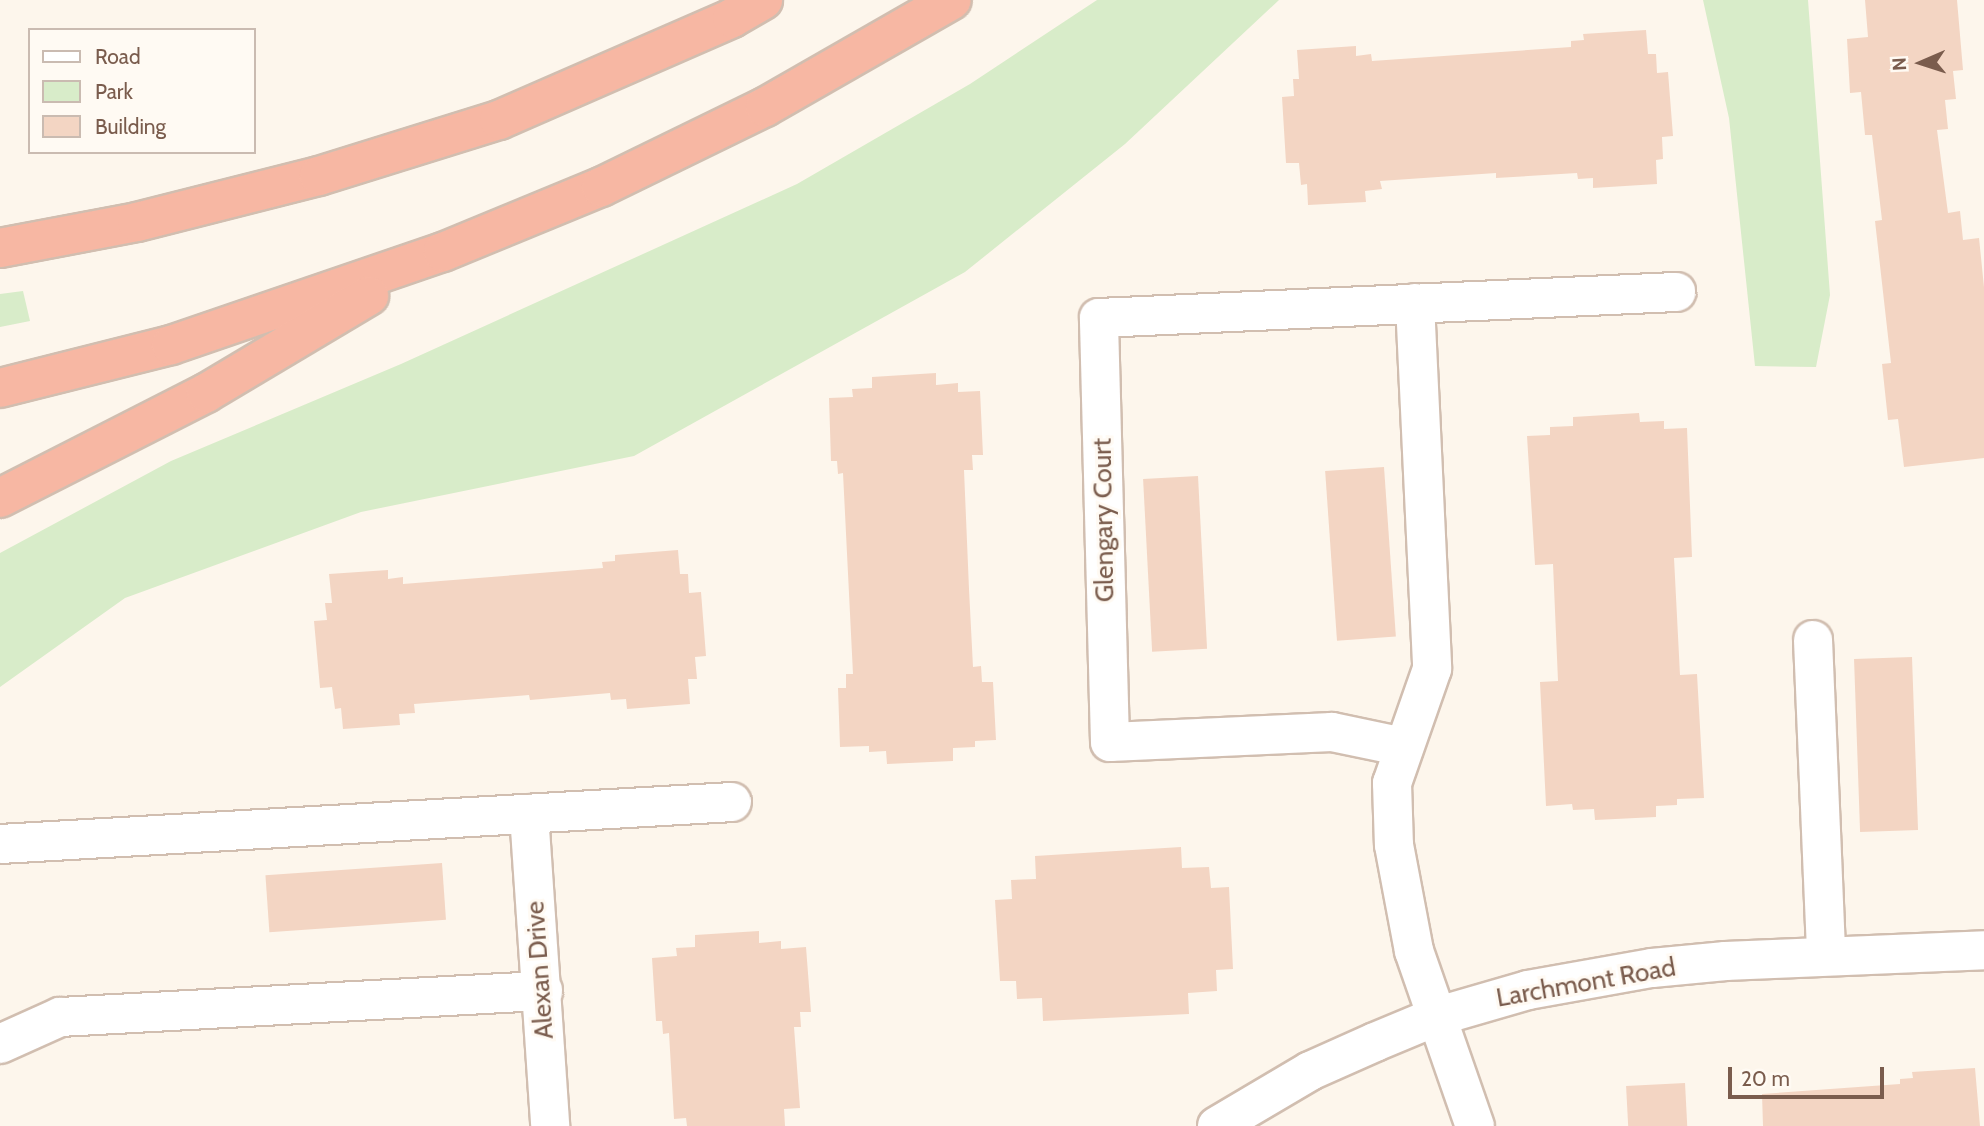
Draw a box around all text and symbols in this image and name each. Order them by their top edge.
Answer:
legend [28,28,256,154]
north arrow [1886,28,1956,98]
text: Road [95,44,141,69]
text: N [1888,57,1911,71]
text: Park [95,79,133,104]
text: Building [95,114,166,139]
street label: Glengary Court [1087,438,1121,602]
street label: Alexan Drive [520,900,560,1040]
street label: Larchmont Road [1494,952,1678,1014]
scale bar [1732,1052,1888,1096]
text: 20 m [1741,1066,1790,1091]

